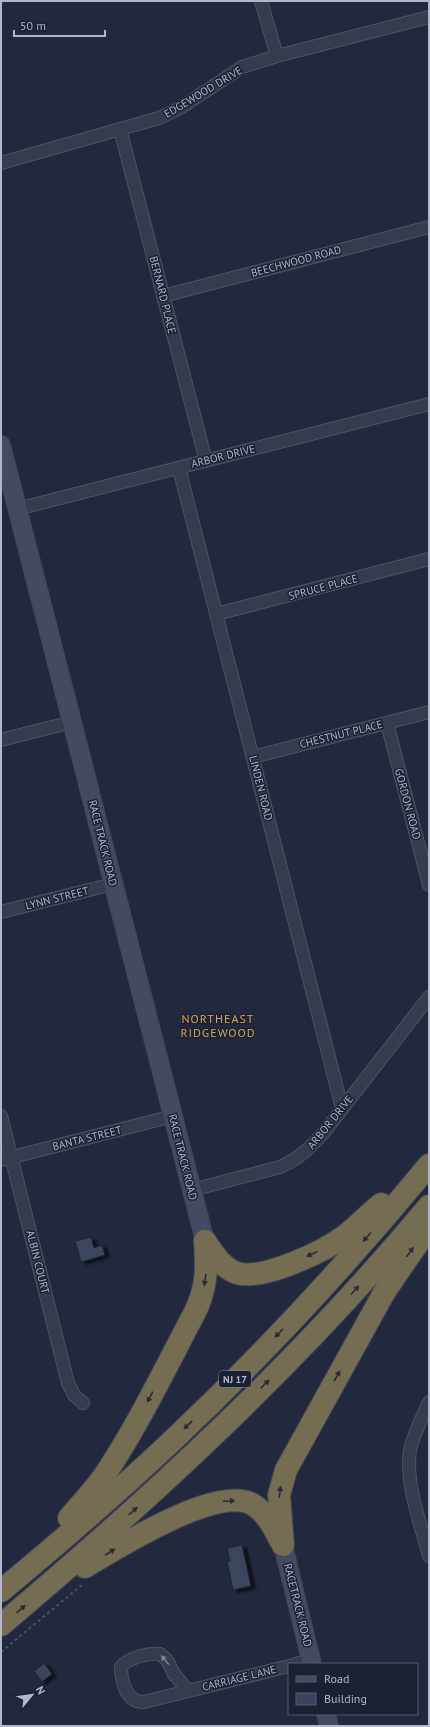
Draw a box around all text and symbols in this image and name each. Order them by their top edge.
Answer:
scale bar [14,12,105,38]
text: 50 m [20,18,46,33]
street label: EDGEWOOD DRIVE [161,63,245,121]
street label: BEECHWOOD ROAD [249,242,343,280]
street label: BERNARD PLACE [147,255,179,335]
street label: ARBOR DRIVE [190,441,257,471]
street label: SPRUCE PLACE [287,571,359,603]
street label: CHESTNUT PLACE [298,717,384,751]
street label: LINDEN ROAD [246,754,276,822]
street label: GORDON ROAD [392,767,424,841]
street label: RACE TRACK ROAD [86,798,120,888]
street label: LYNN STREET [24,883,90,913]
district label: NORTHEAST RIDGEWOOD [180,1011,256,1040]
street label: ARBOR DRIVE [304,1092,356,1152]
street label: RACE TRACK ROAD [166,1112,200,1202]
street label: BANTA STREET [51,1123,123,1153]
street label: ALBIN COURT [23,1229,53,1295]
one-way arrow [363,1232,372,1243]
one-way arrow [406,1247,414,1258]
one-way arrow [305,1252,317,1258]
one-way arrow [202,1274,208,1286]
one-way arrow [350,1285,360,1295]
one-way arrow [275,1328,284,1338]
one-way arrow [333,1370,340,1382]
road number: NJ 17 [219,1371,251,1387]
one-way arrow [260,1379,270,1389]
one-way arrow [147,1391,153,1403]
one-way arrow [183,1420,193,1430]
one-way arrow [277,1486,283,1498]
one-way arrow [223,1497,235,1504]
one-way arrow [127,1507,138,1516]
one-way arrow [105,1548,115,1556]
street label: RACETRACK ROAD [281,1562,315,1648]
one-way arrow [15,1604,26,1613]
one-way arrow [161,1655,170,1665]
street label: CARRIAGE LANE [200,1662,278,1694]
legend [288,1663,418,1715]
text: Road [324,1671,349,1686]
north arrow [12,1675,52,1715]
text: N [33,1684,49,1697]
text: Building [324,1691,367,1706]

